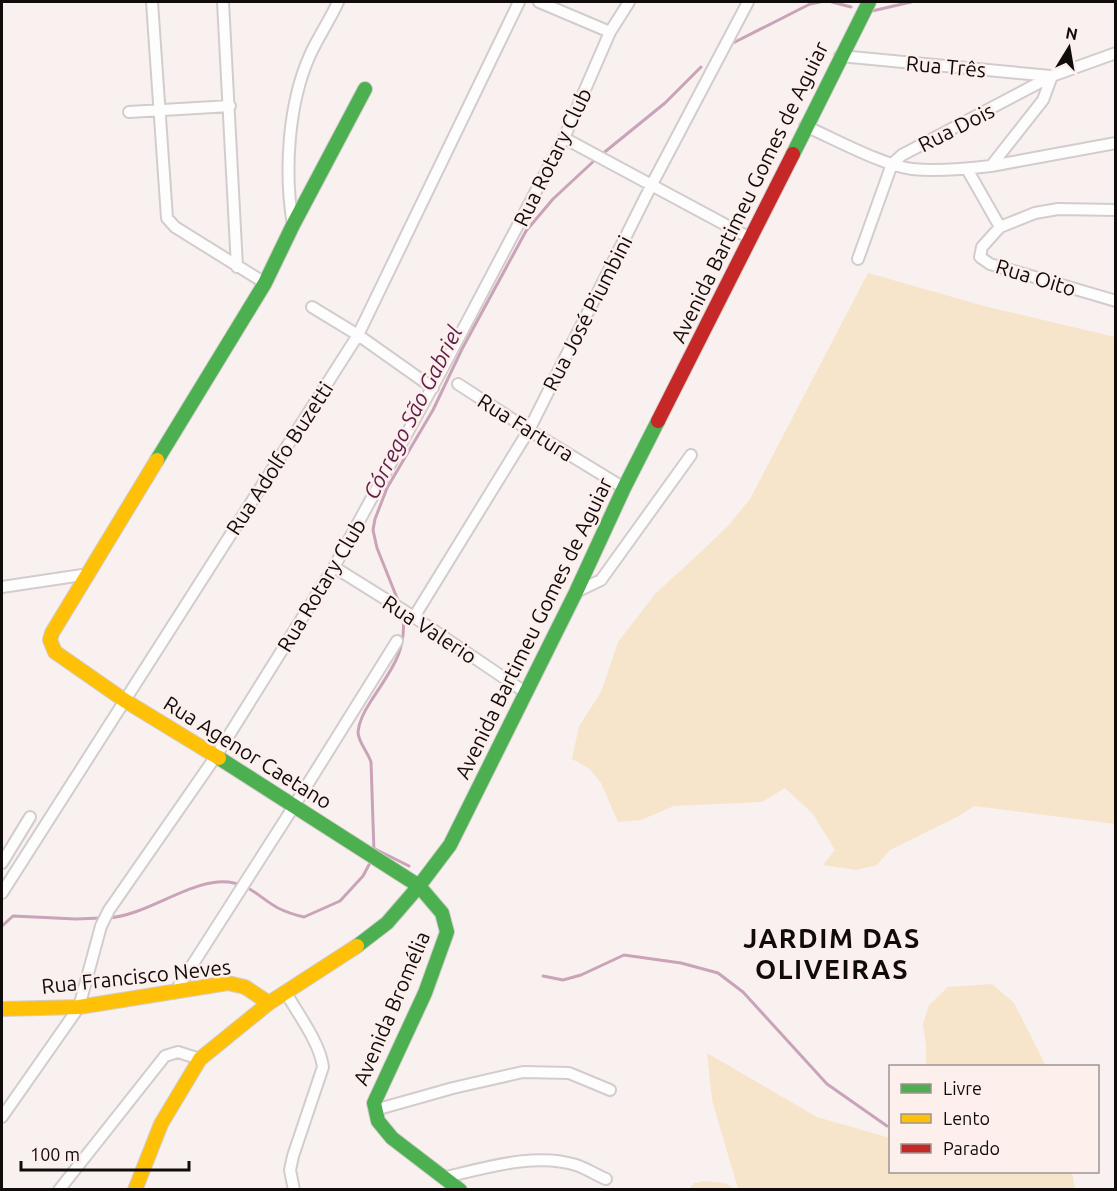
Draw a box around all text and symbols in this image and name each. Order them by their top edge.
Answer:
north arrow [1039,18,1099,78]
text: N [1064,23,1079,43]
street label: Avenida Bartimeu Gomes de Aguiar [665,37,833,347]
street label: Rua Três [905,51,987,81]
street label: Rua Rotary Club [508,84,596,230]
street label: Rua Dois [914,98,998,156]
street label: Rua José Piumbini [537,231,637,395]
street label: Rua Oito [993,253,1079,301]
water label: Córrego São Gabriel [357,321,467,503]
street label: Rua Adolfo Buzetti [221,377,337,539]
street label: Rua Fartura [474,388,578,466]
street label: Avenida Bartimeu Gomes de Aguiar [449,473,617,783]
street label: Rua Rotary Club [272,514,370,656]
street label: Rua Valerio [379,590,481,668]
street label: Rua Agenor Caetano [160,691,336,813]
district label: JARDIM DAS OLIVEIRAS [743,923,921,984]
street label: Avenida Bromélia [348,927,434,1089]
street label: Rua Francisco Neves [40,954,232,998]
legend [889,1065,1099,1173]
text: Livre [943,1078,982,1098]
text: Lento [943,1108,990,1128]
scale bar [21,1134,189,1172]
text: Parado [943,1138,1000,1158]
text: 100 m [30,1144,80,1164]

